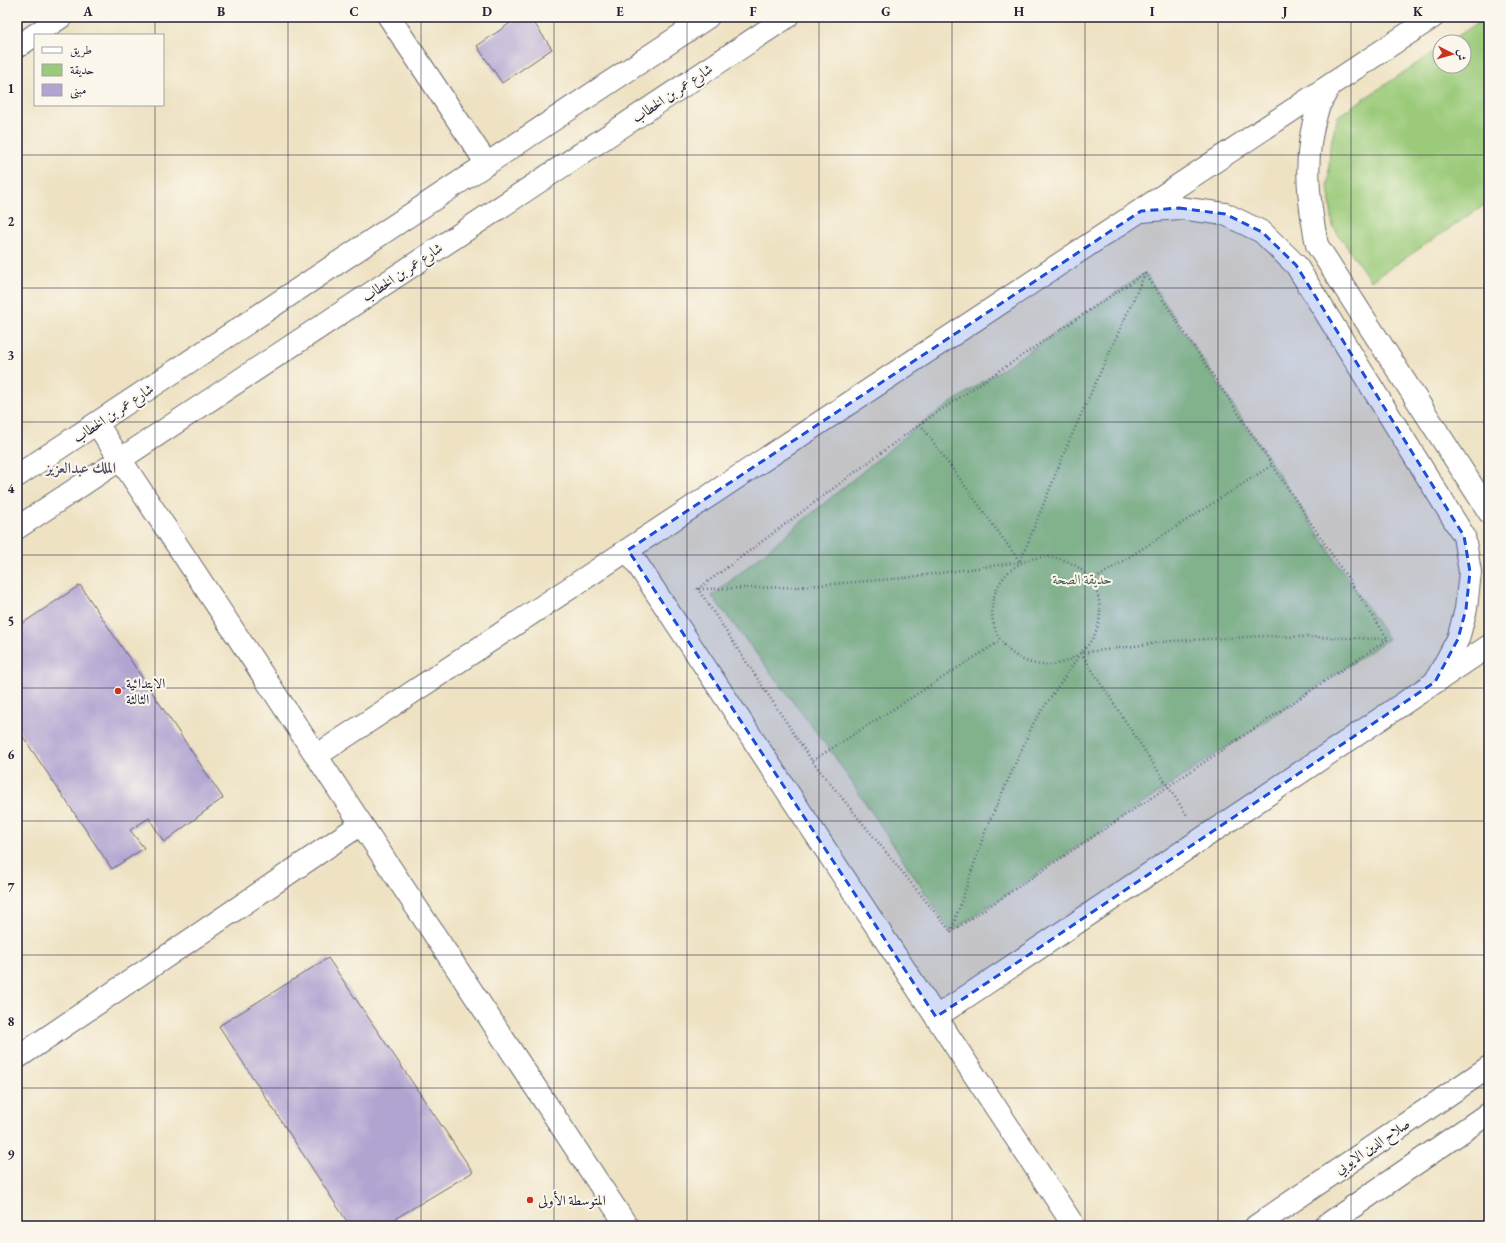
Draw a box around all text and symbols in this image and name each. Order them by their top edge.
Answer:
text: A [82,3,93,20]
text: B [217,3,225,20]
text: C [349,3,359,20]
text: D [482,3,492,20]
text: E [616,3,624,20]
text: F [749,3,757,20]
text: G [881,3,891,20]
text: H [1014,3,1025,20]
text: I [1150,3,1155,20]
text: J [1281,3,1288,20]
text: K [1413,3,1424,20]
legend [34,34,164,106]
north arrow [1432,34,1472,74]
text: طريق [70,42,92,58]
text: ش [1454,49,1469,61]
street label: شارع عمر بن الخطاب [628,59,718,129]
text: حديقة [70,62,94,78]
text: 1 [8,80,15,97]
text: مبنى [70,82,86,99]
text: 2 [8,213,15,230]
street label: شارع عمر بن الخطاب [358,238,448,308]
text: 3 [8,347,15,364]
street label: شارع عمر بن الخطاب [69,379,159,449]
district label: الملك عبدالعزيز [44,458,116,478]
text: 4 [8,480,15,497]
park label: حديقة الصحة [1052,570,1112,588]
text: 5 [8,613,14,630]
place label: الابتدائية الثالثة [126,674,165,708]
marker: الابتدائية الثالثة [113,686,123,696]
text: 6 [8,746,15,763]
text: 7 [8,879,15,896]
text: 8 [8,1013,15,1030]
street label: صلاح الدين الايوبي [1331,1114,1415,1181]
text: 9 [8,1146,15,1163]
place label: المتوسطة الأولى [538,1190,606,1209]
marker: المتوسطة الأولى [525,1195,535,1205]

